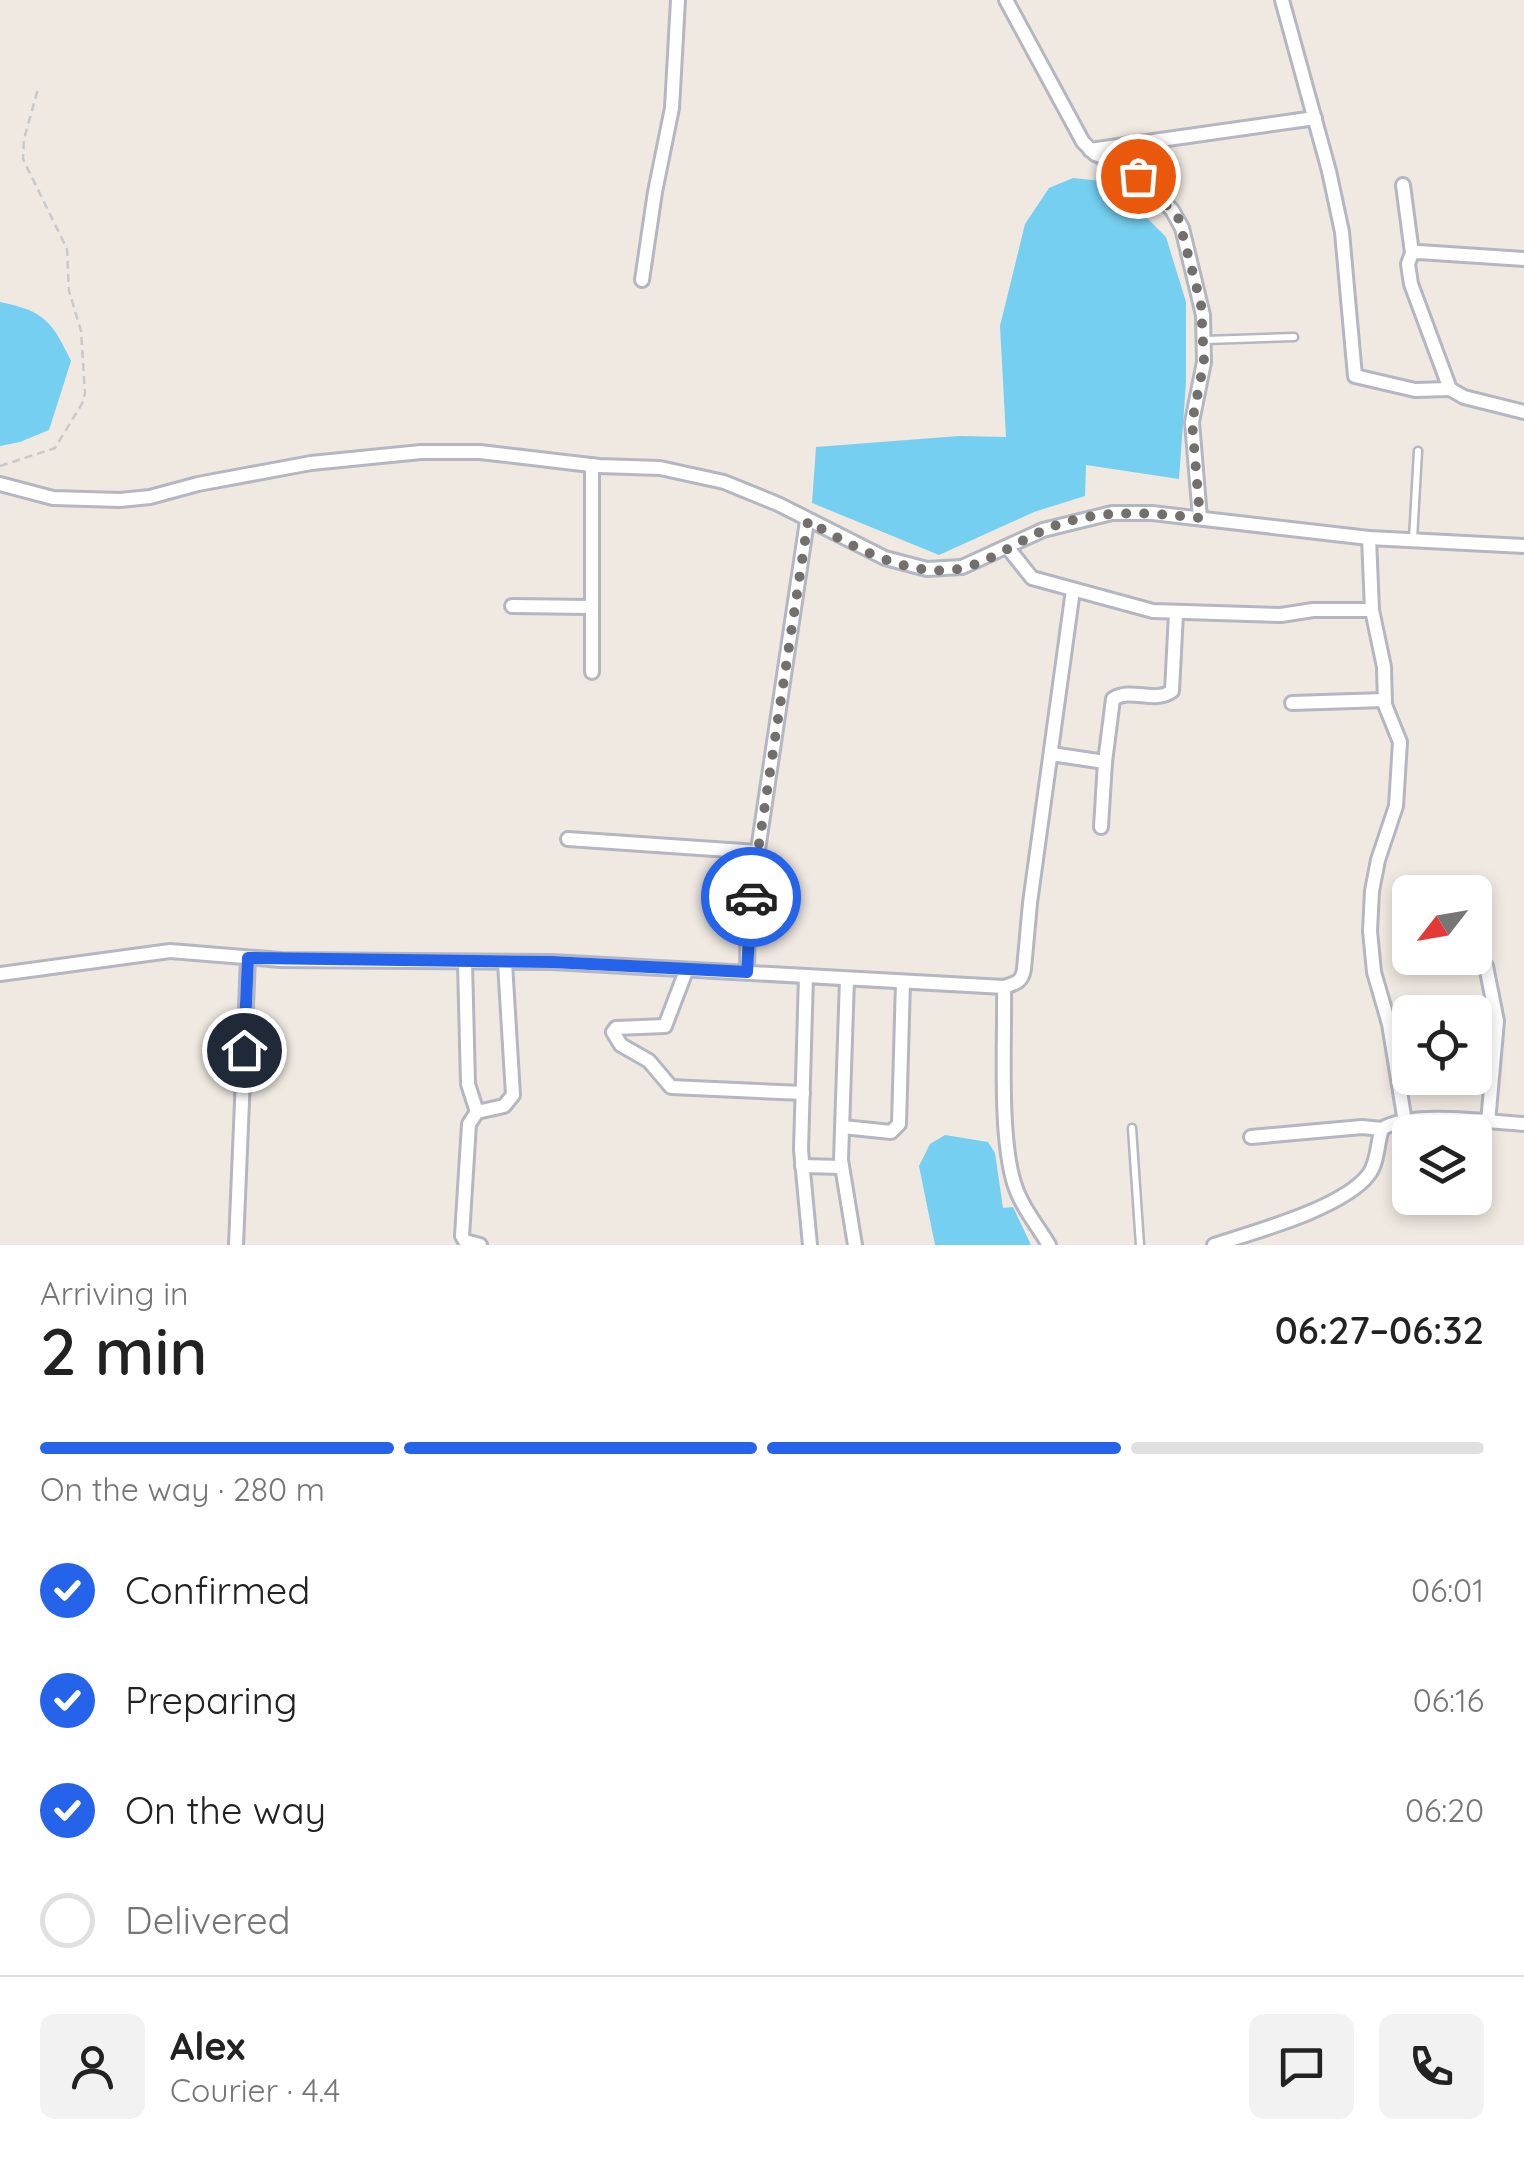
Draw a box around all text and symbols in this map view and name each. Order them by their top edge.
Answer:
pin [1096,134,1181,219]
icon: bag [1111,149,1166,204]
courier [701,847,801,947]
icon: car [724,870,779,925]
north arrow [1392,875,1492,975]
map controls [1392,875,1492,1215]
button: locate [1392,995,1492,1095]
pin [202,1008,287,1093]
icon: home [217,1023,272,1078]
button: layers [1392,1115,1492,1215]
text: Arriving in [40,1273,189,1313]
text: 06:27–06:32 [1275,1306,1484,1354]
text: 2 min [40,1310,208,1391]
text: On the way · 280 m [40,1469,325,1509]
icon: check [40,1563,95,1618]
text: Confirmed [125,1566,310,1614]
text: 06:01 [1411,1570,1484,1610]
icon: check [40,1673,95,1728]
text: Preparing [125,1676,297,1724]
text: 06:16 [1413,1680,1484,1720]
icon: check [40,1783,95,1838]
text: On the way [125,1786,326,1834]
text: 06:20 [1405,1790,1484,1830]
text: Delivered [125,1896,291,1944]
button: person [40,2014,145,2119]
button: chat [1249,2014,1354,2119]
button: phone [1379,2014,1484,2119]
text: Alex [170,2022,245,2070]
text: Courier · 4.4 [170,2070,340,2110]

